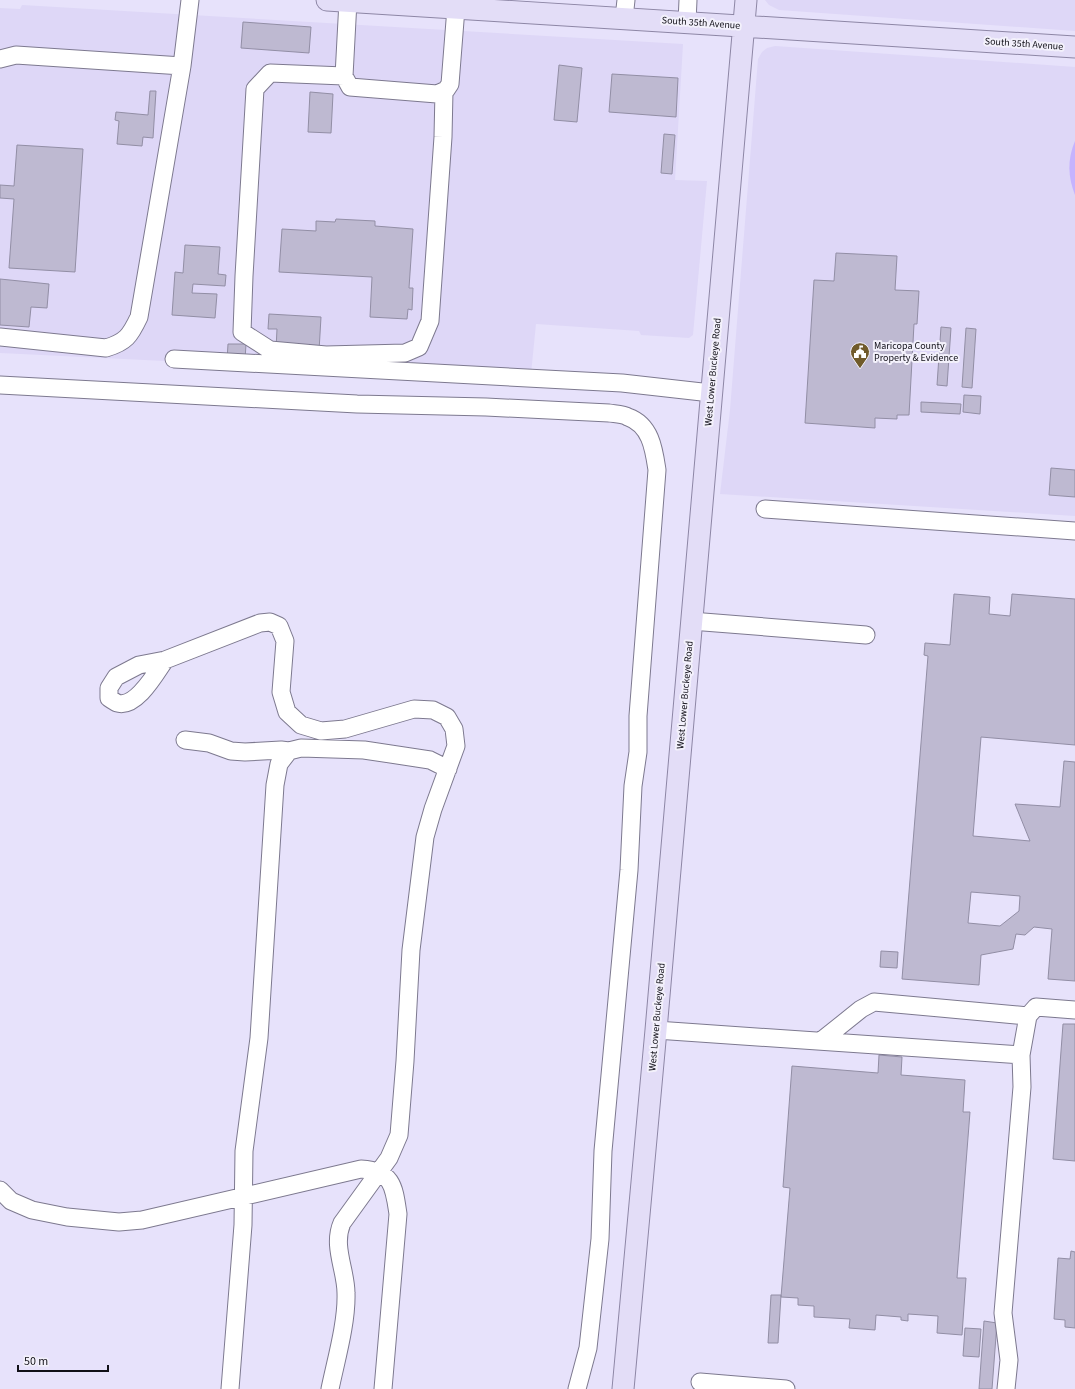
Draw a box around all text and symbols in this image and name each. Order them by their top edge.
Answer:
street label: South 35th Avenue [661,13,741,33]
street label: South 35th Avenue [984,34,1064,54]
street label: West Lower Buckeye Road [701,317,725,427]
place label: Maricopa County Property & Evidence [874,339,958,365]
public building icon: Maricopa County Property & Evidence [849,341,871,369]
street label: West Lower Buckeye Road [673,640,697,750]
street label: West Lower Buckeye Road [645,962,669,1072]
scale bar [18,1347,108,1373]
text: 50 m [24,1353,48,1370]

